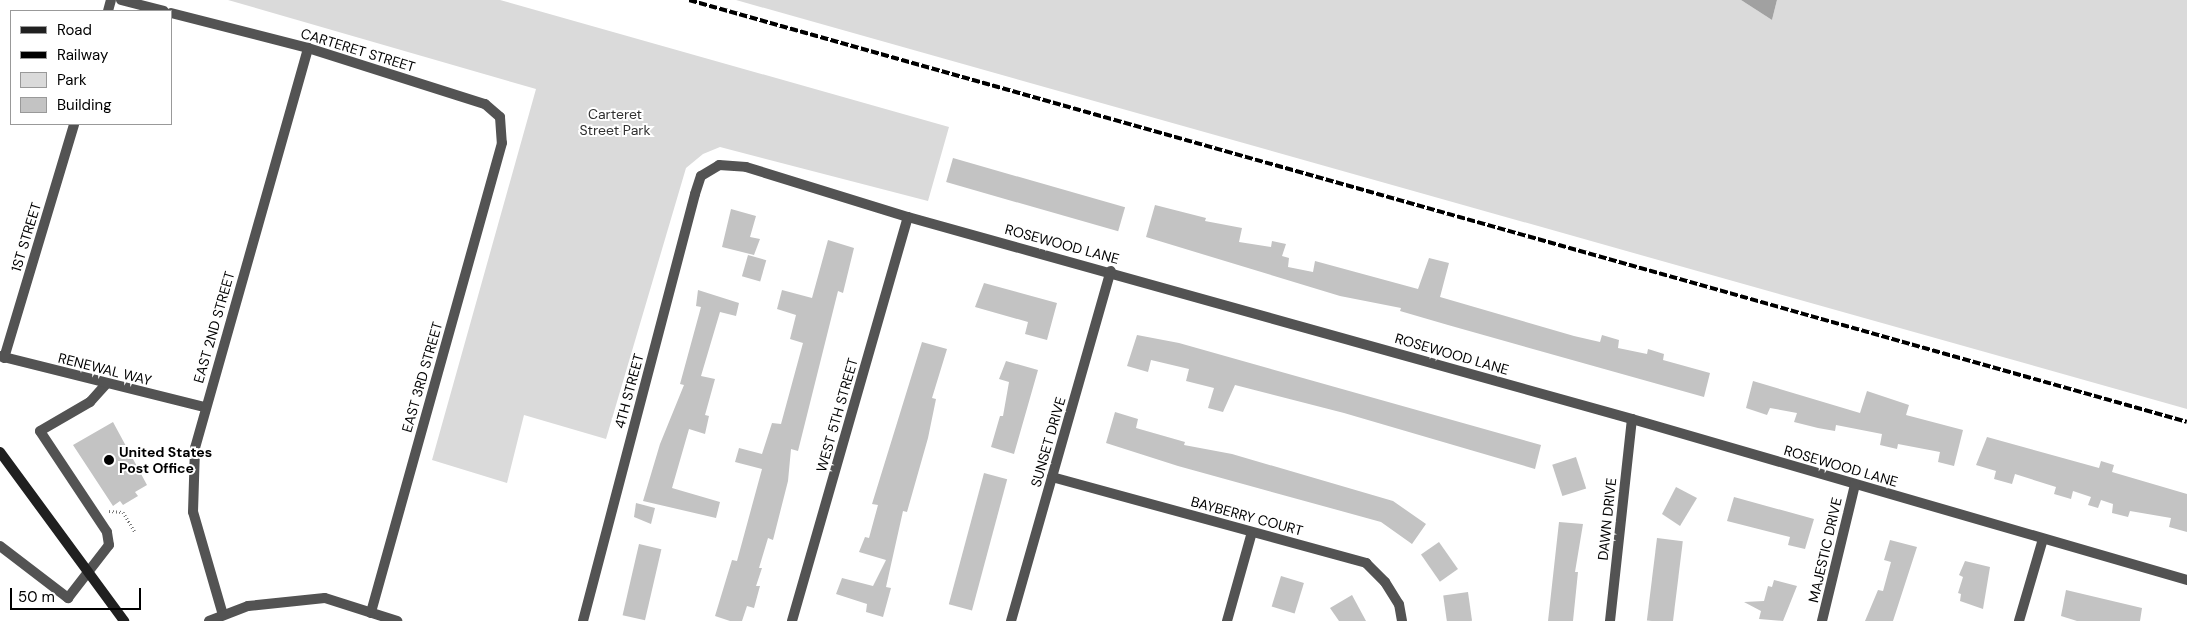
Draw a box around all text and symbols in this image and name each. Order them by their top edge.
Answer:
legend [10,10,172,125]
text: Road [57,20,92,40]
street label: CARTERET STREET [299,25,417,75]
text: Railway [57,45,108,65]
text: Park [57,70,87,90]
text: Building [57,95,112,115]
park label: Carteret Street Park [579,106,651,138]
street label: 1ST STREET [8,200,44,274]
street label: ROSEWOOD LANE [1003,221,1121,267]
street label: EAST 2ND STREET [190,269,238,385]
street label: EAST 3RD STREET [398,320,446,434]
street label: ROSEWOOD LANE [1393,330,1511,378]
street label: RENEWAL WAY [57,349,153,389]
street label: 4TH STREET [611,352,647,430]
street label: WEST 5TH STREET [813,356,861,474]
street label: SUNSET DRIVE [1027,395,1069,489]
street label: ROSEWOOD LANE [1782,442,1900,490]
place label: United States Post Office [119,444,212,477]
marker: United States Post Office [103,454,115,466]
street label: DAWN DRIVE [1594,477,1620,561]
street label: BAYBERRY COURT [1189,493,1305,539]
street label: MAJESTIC DRIVE [1805,496,1845,604]
scale bar [12,578,144,610]
text: 50 m [18,587,55,607]

